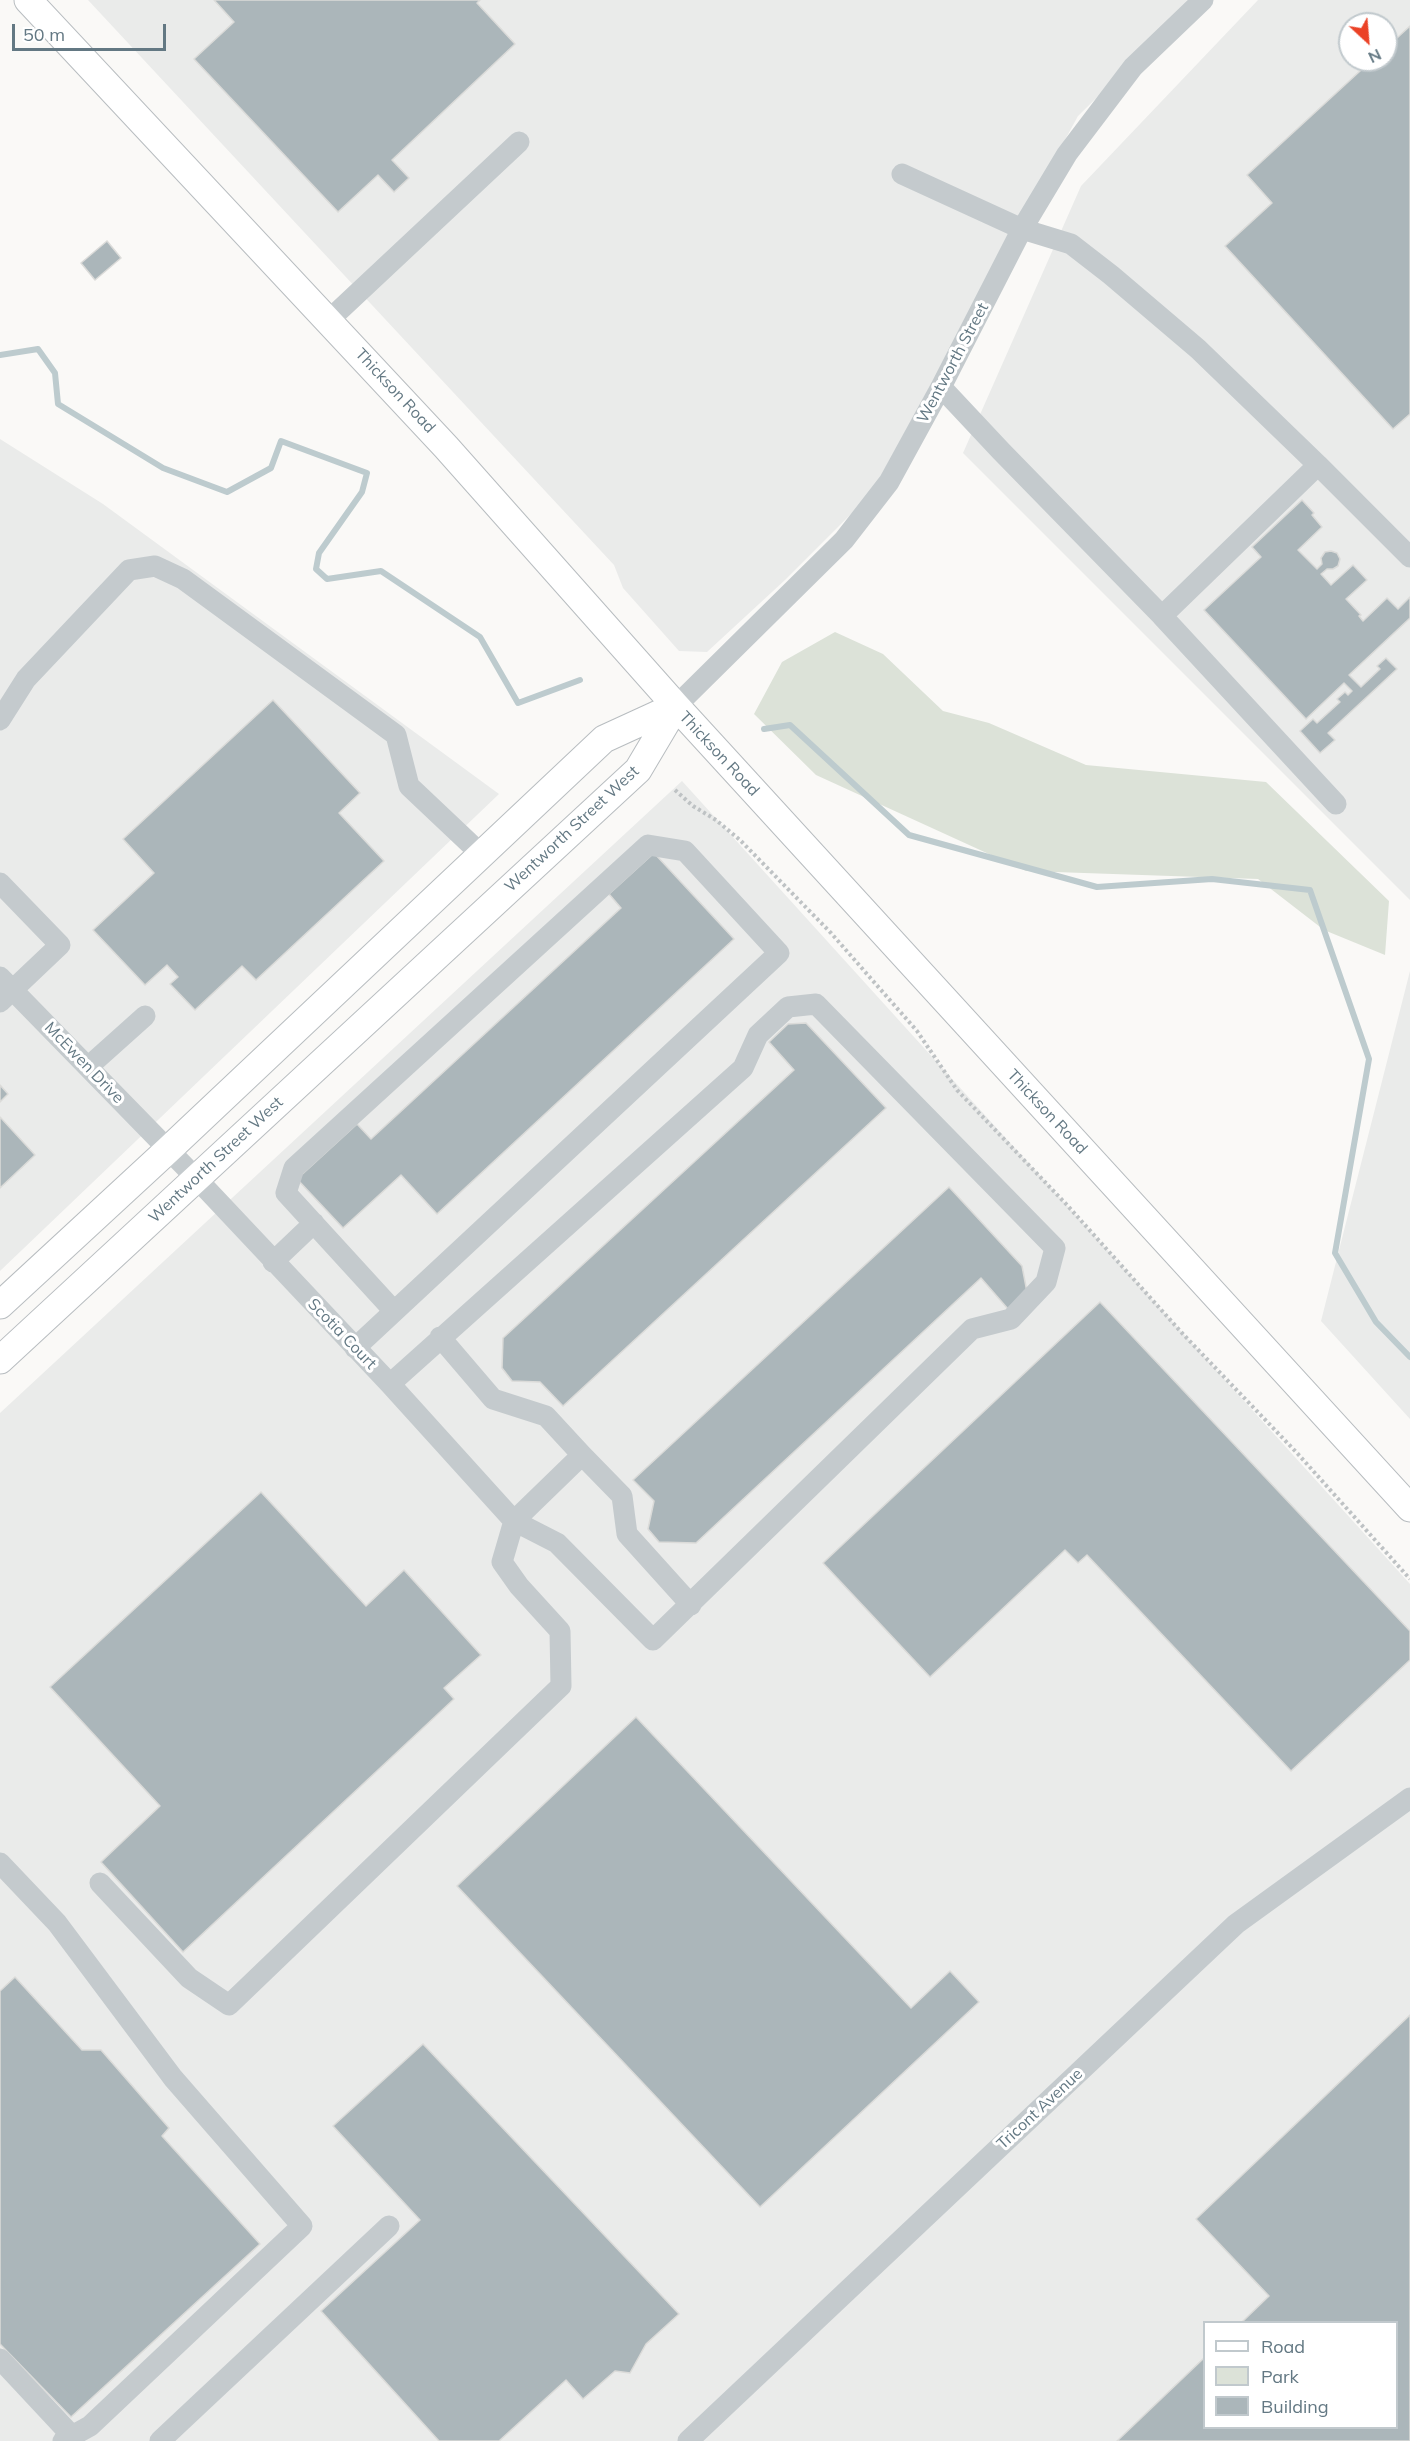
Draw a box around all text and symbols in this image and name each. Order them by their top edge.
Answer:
scale bar [15,12,170,50]
north arrow [1338,12,1398,72]
text: 50 m [23,23,65,46]
text: N [1365,45,1385,68]
street label: Wentworth Street [913,300,993,426]
street label: Thickson Road [351,345,439,437]
street label: Thickson Road [675,708,763,800]
street label: Wentworth Street West [501,762,643,896]
street label: McEwen Drive [40,1018,128,1108]
street label: Thickson Road [1003,1066,1091,1158]
street label: Wentworth Street West [145,1093,287,1227]
street label: Scotia Court [304,1295,380,1373]
street label: Tricont Avenue [993,2065,1087,2153]
legend [1203,2321,1398,2429]
text: Road [1261,2335,1305,2358]
text: Park [1261,2365,1299,2388]
text: Building [1261,2395,1329,2418]

